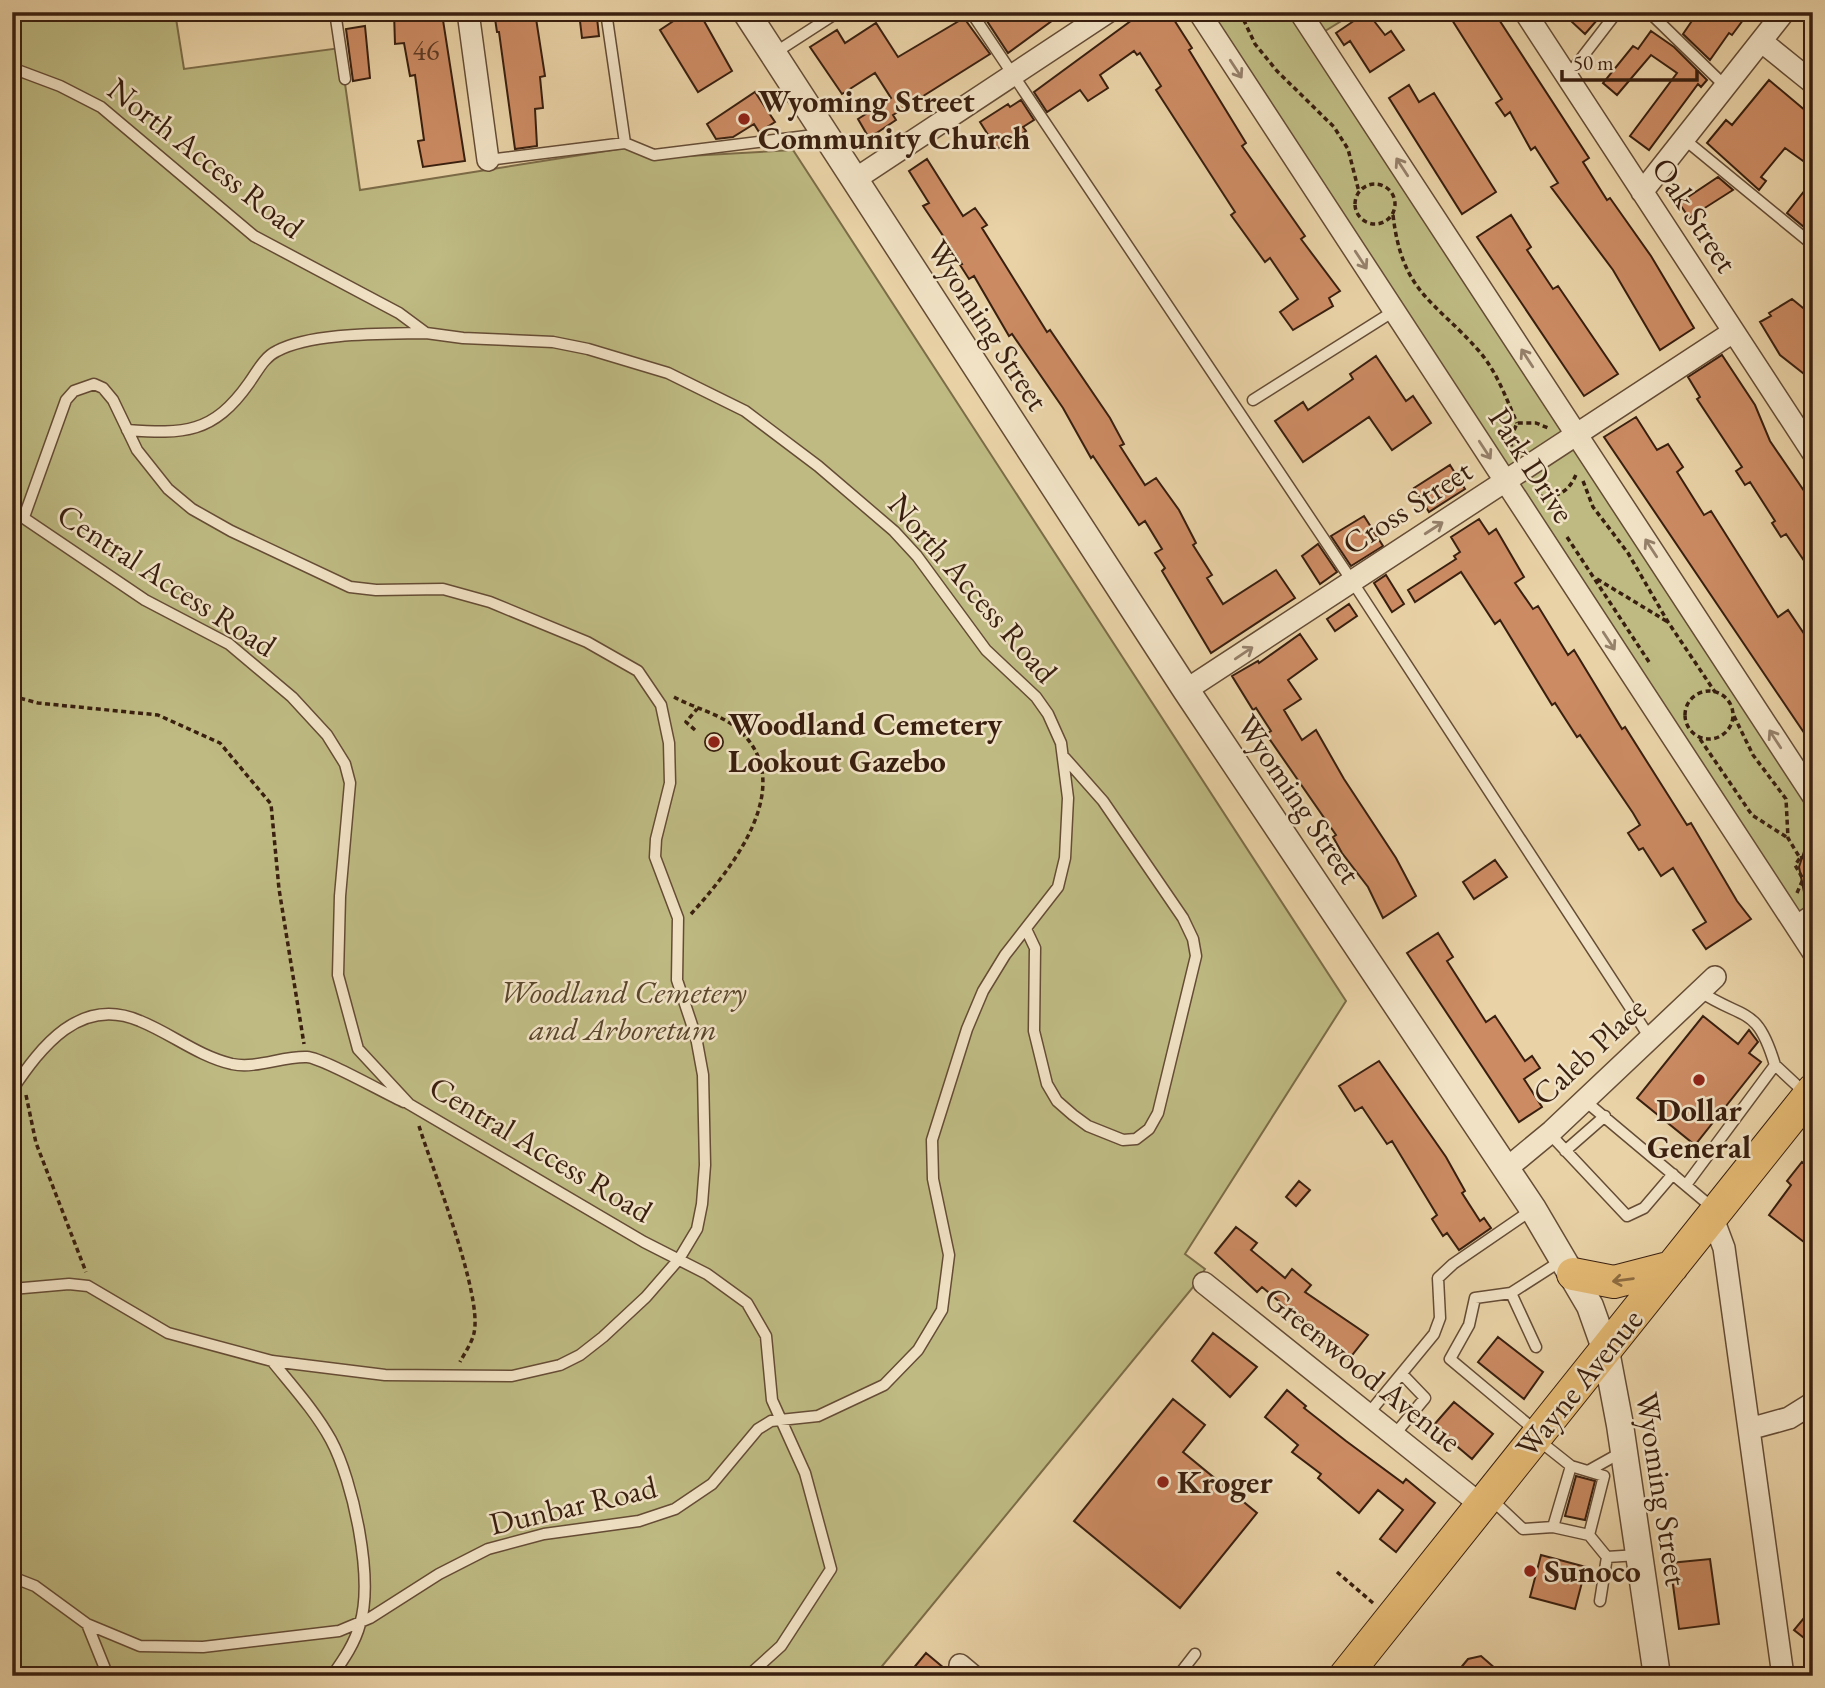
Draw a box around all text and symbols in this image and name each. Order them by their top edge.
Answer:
house number: 46 [413,32,439,68]
scale bar [1562,38,1697,82]
text: 50 m [1573,49,1614,76]
one-way arrow [1229,59,1243,79]
street label: North Access Road [99,68,313,248]
place label: Wyoming Street Community Church [758,80,1031,159]
marker: Wyoming Street Community Church [736,111,752,127]
street label: Oak Street [1642,150,1748,280]
one-way arrow [1395,158,1409,178]
street label: Wyoming Street [917,232,1059,418]
one-way arrow [1354,249,1368,269]
one-way arrow [1519,348,1533,368]
street label: Park Drive [1479,399,1585,531]
one-way arrow [1478,440,1493,459]
street label: Cross Street [1334,449,1480,565]
street label: North Access Road [879,484,1068,692]
street label: Central Access Road [49,493,285,667]
one-way arrow [1424,521,1443,536]
one-way arrow [1643,539,1657,559]
one-way arrow [1601,631,1616,650]
one-way arrow [1233,646,1253,660]
place label: Woodland Cemetery Lookout Gazebo [728,703,1003,782]
street label: Wyoming Street [1227,706,1371,892]
one-way arrow [1768,729,1782,749]
marker: Woodland Cemetery Lookout Gazebo [706,734,722,750]
park label: Woodland Cemetery and Arboretum [499,971,747,1050]
street label: Caleb Place [1523,987,1655,1115]
street label: Central Access Road [422,1066,661,1233]
marker: Dollar General [1691,1072,1707,1088]
place label: Dollar General [1647,1089,1751,1168]
one-way arrow [1612,1274,1635,1287]
street label: Greenwood Avenue [1256,1277,1470,1461]
street label: Wayne Avenue [1506,1300,1652,1466]
street label: Wyoming Street [1626,1389,1698,1589]
place label: Kroger [1177,1461,1273,1503]
street label: Dunbar Road [485,1465,662,1545]
marker: Kroger [1155,1474,1171,1490]
place label: Sunoco [1544,1550,1641,1592]
marker: Sunoco [1522,1563,1538,1579]

